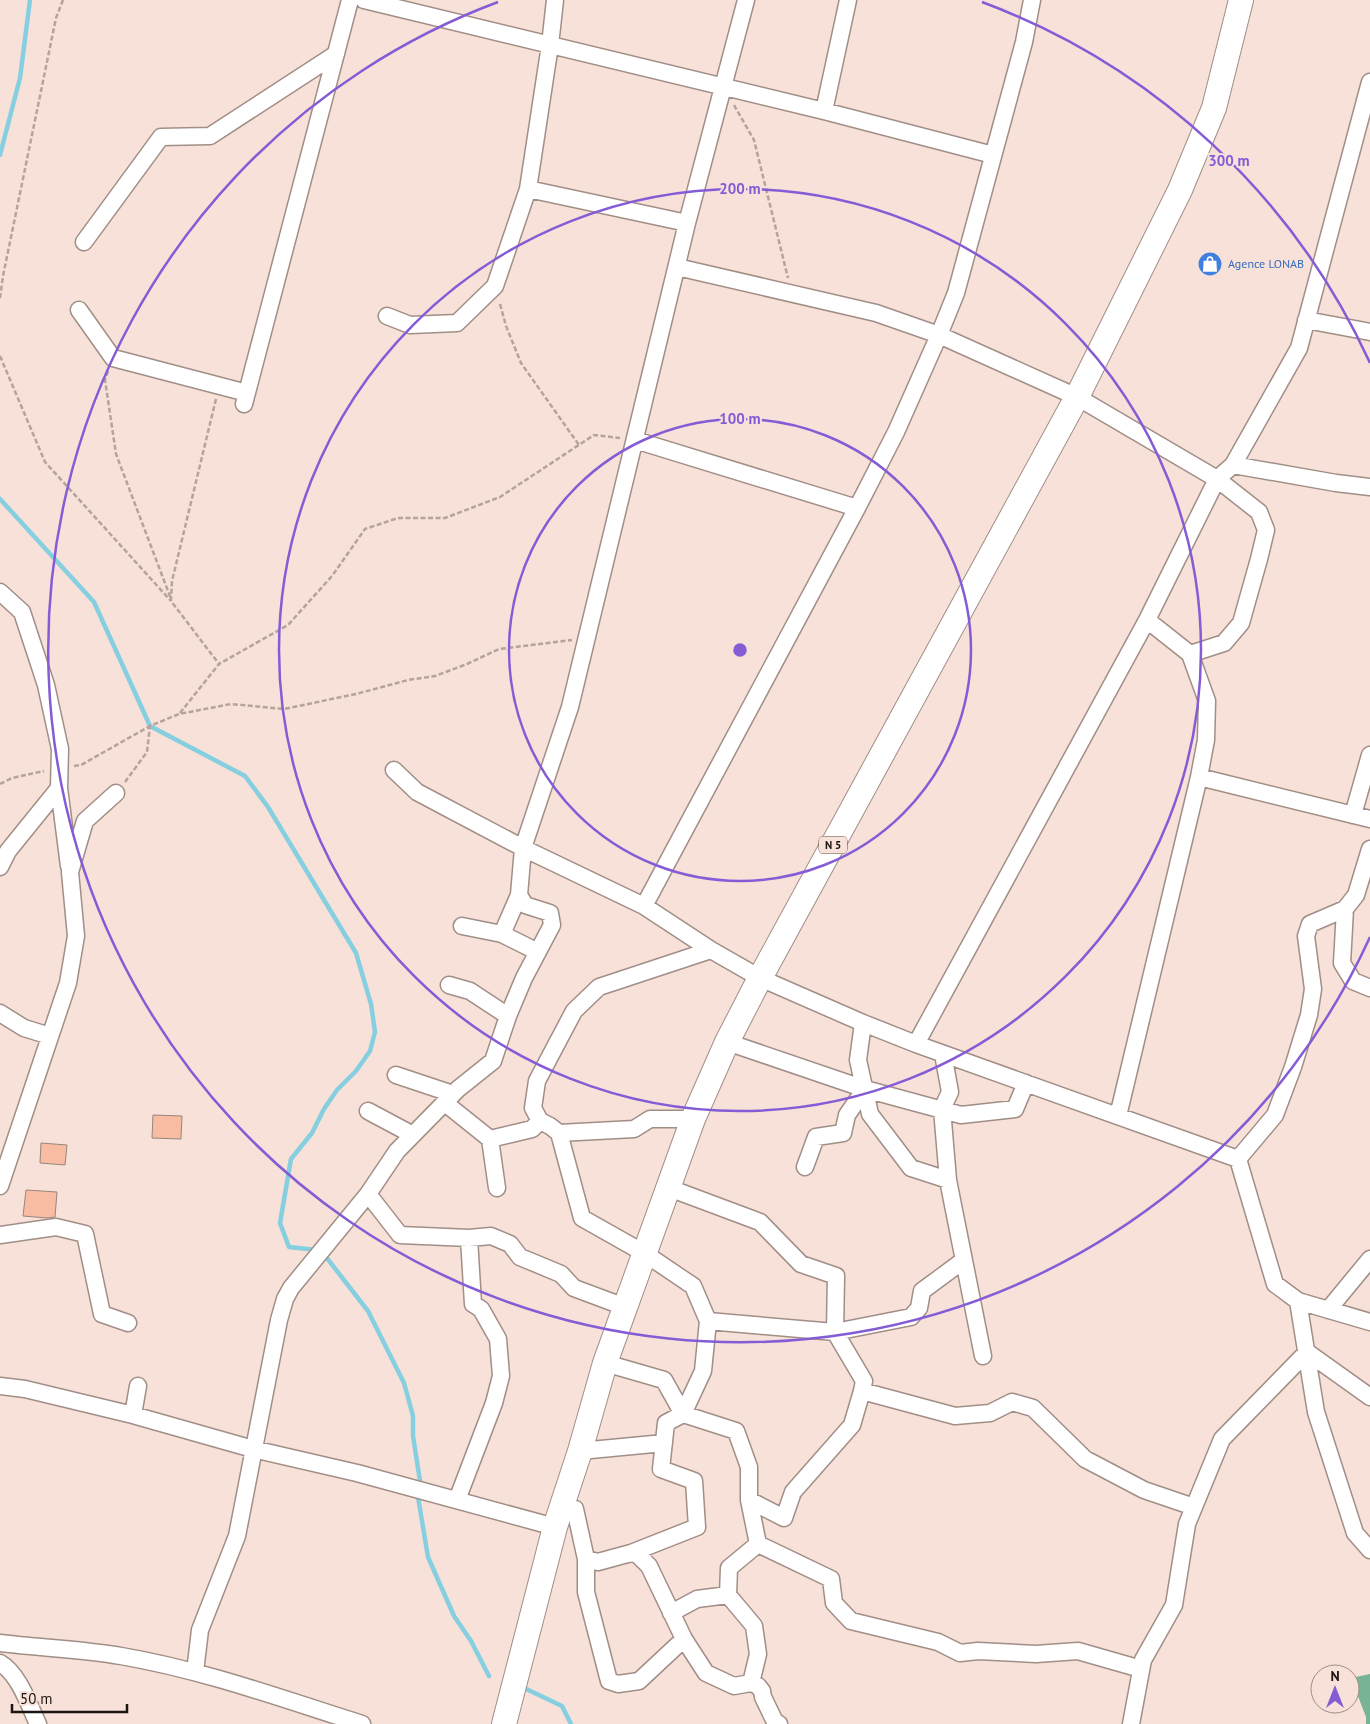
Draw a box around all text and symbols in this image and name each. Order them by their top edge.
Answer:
text: 300 m [1208,151,1250,170]
text: 200 m [719,179,761,198]
shop icon: Agence LONAB [1197,251,1223,277]
place label: Agence LONAB [1228,256,1304,271]
text: 100 m [719,409,761,428]
centre of rings [731,641,749,659]
road number: N 5 [819,836,847,854]
north arrow [1310,1664,1360,1714]
text: N [1330,1667,1340,1685]
scale bar [12,1682,128,1714]
text: 50 m [20,1689,53,1708]

